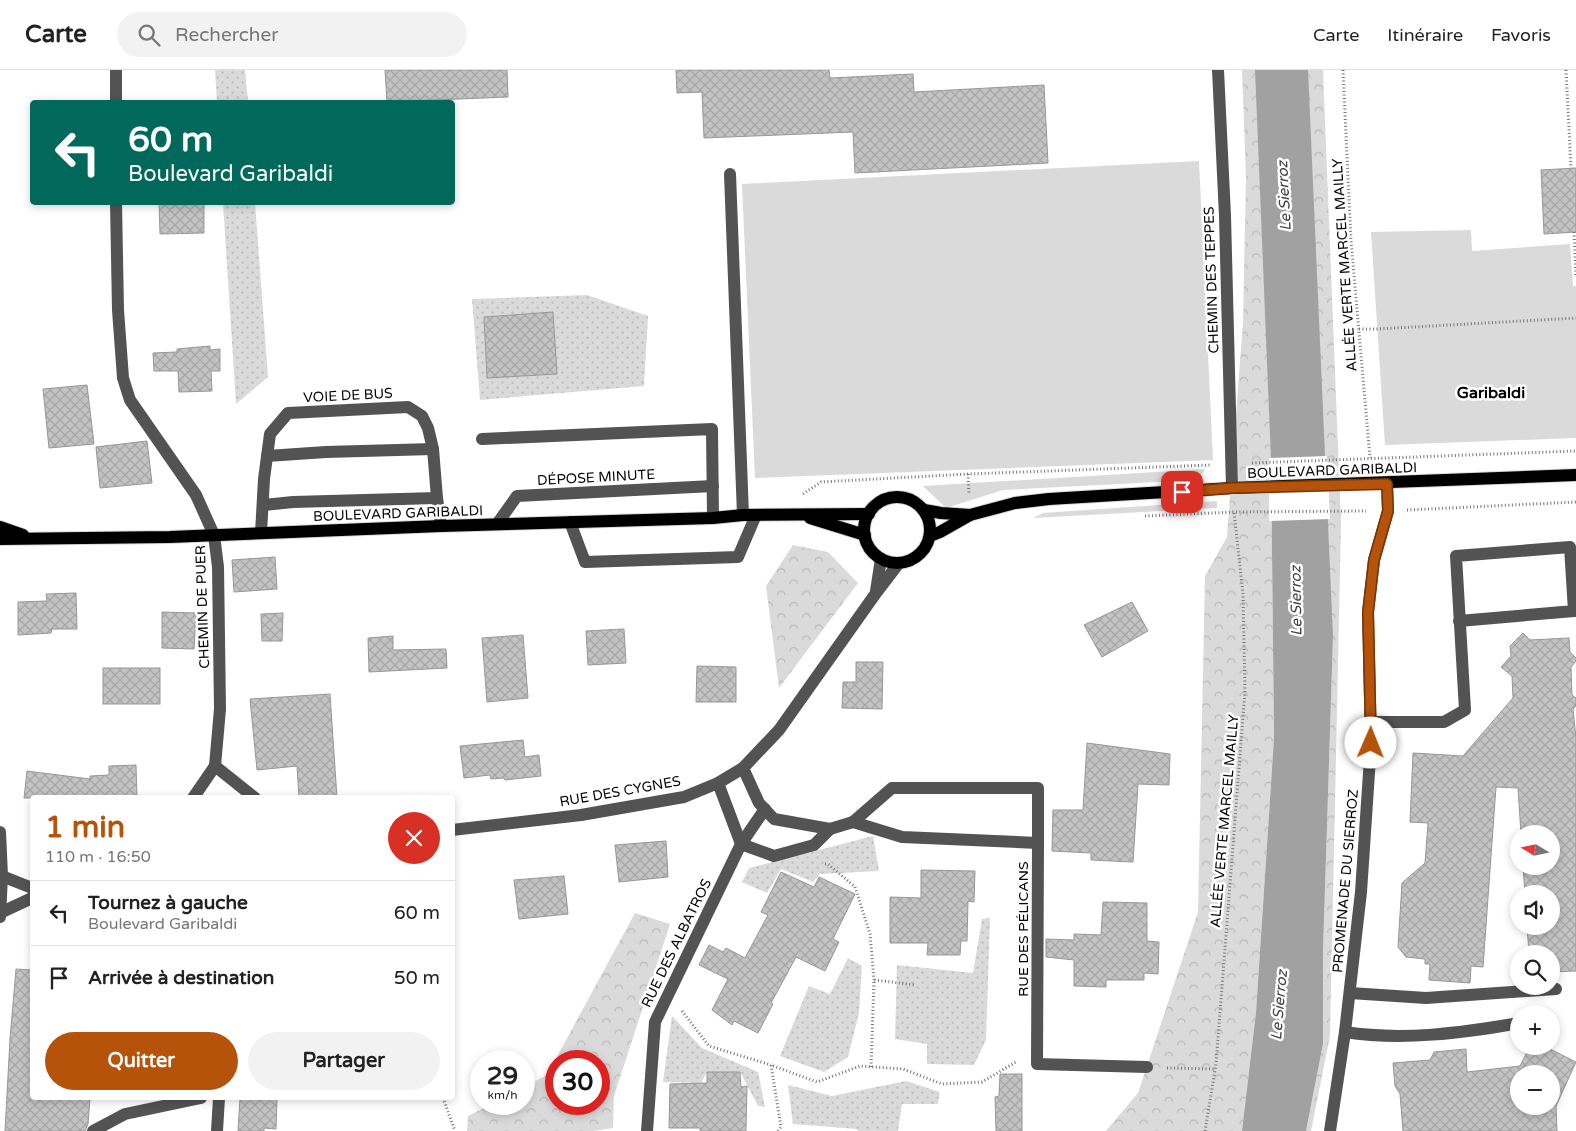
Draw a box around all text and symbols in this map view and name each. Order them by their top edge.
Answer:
search box [117,12,467,57]
text: Carte [25,20,87,49]
icon: search [135,21,163,49]
text: Rechercher [175,24,278,46]
text: Carte [1313,24,1359,46]
text: Itinéraire [1387,24,1463,46]
text: Favoris [1491,24,1551,46]
text: 60 m [128,119,213,161]
icon: left [45,120,110,185]
street label: ALLÉE VERTE MARCEL MAILLY [1329,158,1360,372]
water label: Le Sierroz [1273,159,1295,232]
text: Boulevard Garibaldi [128,161,333,187]
street label: CHEMIN DES TEPPES [1200,206,1223,354]
district label: Garibaldi [1457,383,1525,403]
street label: VOIE DE BUS [303,385,394,406]
street label: BOULEVARD GARIBALDI [1247,459,1417,482]
street label: DÉPOSE MINUTE [537,466,656,489]
pin [1161,471,1203,513]
icon: arrive [1168,478,1196,506]
street label: BOULEVARD GARIBALDI [313,502,483,525]
street label: CHEMIN DE PUER [192,545,213,669]
water label: Le Sierroz [1286,564,1306,636]
street label: ALLÉE VERTE MARCEL MAILLY [1207,714,1242,928]
position arrow [1344,716,1396,768]
street label: RUE DES CYGNES [558,772,682,811]
street label: PROMENADE DU SIERROZ [1329,788,1362,974]
text: 1 min [45,809,125,846]
button: close [388,812,440,864]
north arrow [1510,825,1560,875]
map controls [1510,825,1560,1115]
text: 110 m · 16:50 [45,847,151,867]
street label: RUE DES PÉLICANS [1015,861,1032,997]
street label: RUE DES ALBATROS [638,876,715,1010]
button: sound [1510,885,1560,935]
text: Tournez à gauche [88,892,248,914]
icon: left [45,899,73,927]
text: 60 m [394,902,440,924]
text: Boulevard Garibaldi [88,914,237,934]
button: search [1510,945,1560,995]
icon: arrive [45,964,73,992]
text: Arrivée à destination [88,967,274,989]
text: 50 m [394,967,440,989]
water label: Le Sierroz [1267,968,1291,1041]
button: + [1510,1005,1560,1055]
button: Quitter [45,1032,238,1090]
button: Partager [248,1032,440,1090]
speed limit sign: 30 [545,1050,610,1115]
text: 29 [487,1061,518,1091]
button: − [1510,1065,1560,1115]
text: km/h [487,1088,518,1102]

